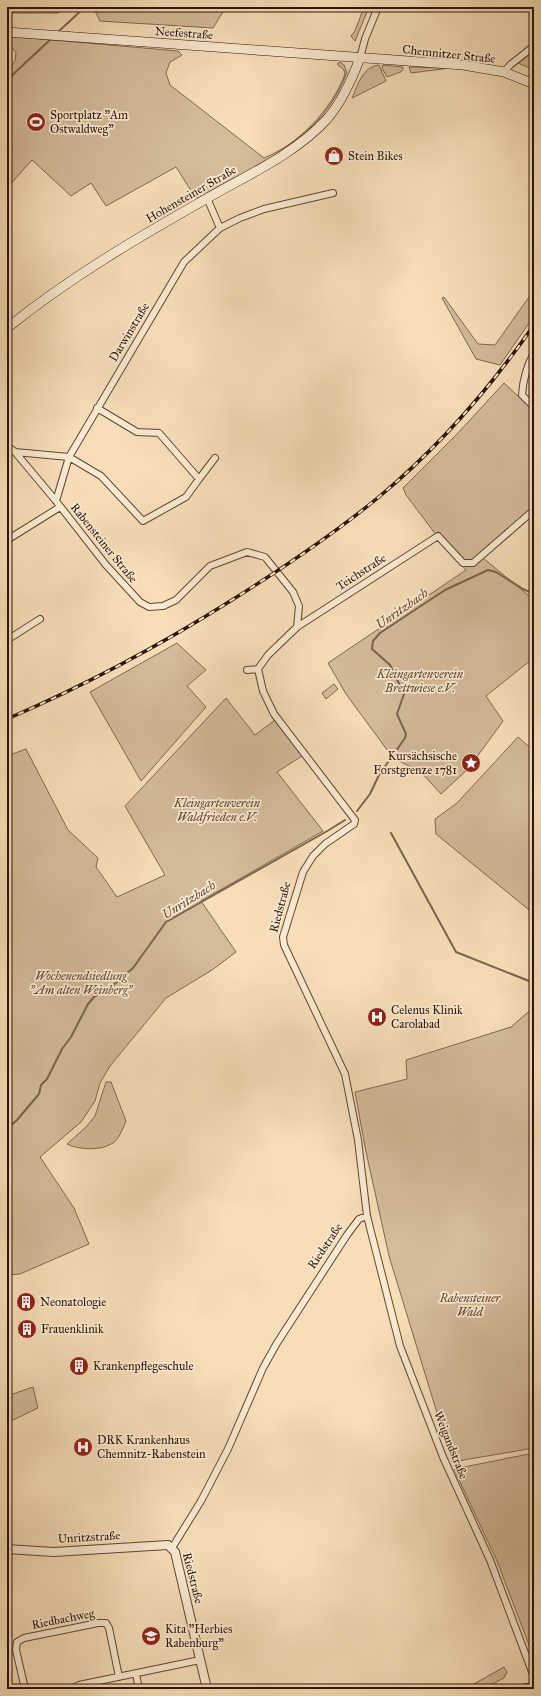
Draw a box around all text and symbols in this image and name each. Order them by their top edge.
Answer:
street label: Neefestraße [154,24,214,42]
street label: Chemnitzer Straße [402,42,496,66]
place label: Sportplatz "Am Ostwaldweg" [50,108,128,137]
sports icon: Sportplatz "Am Ostwaldweg" [25,111,47,133]
shop icon: Stein Bikes [323,145,345,167]
place label: Stein Bikes [348,149,403,163]
street label: Hohensteiner Straße [143,162,239,226]
street label: Darwinstraße [106,300,152,364]
street label: Rabensteiner Straße [68,500,140,586]
street label: Teichstraße [333,551,389,593]
water label: Unritzbach [373,585,432,633]
park label: Kleingartenverein Brettwiese e.V. [376,667,464,695]
place label: Kursächsische Forstgrenze 1781 [373,749,457,778]
place icon: Kursächsische Forstgrenze 1781 [460,752,482,774]
park label: Kleingartenverein Waldfrieden e.V. [173,796,261,824]
water label: Unritzbach [159,877,219,923]
street label: Riedstraße [266,880,294,934]
park label: Wochenendsiedlung "Am alten Weinberg" [30,969,133,997]
place label: Celenus Klinik Carolabad [391,1003,463,1031]
hospital icon: Celenus Klinik Carolabad [366,1006,388,1028]
street label: Riedstraße [305,1220,345,1272]
building icon: Neonatologie [15,1291,37,1313]
park label: Rabensteiner Wald [439,1291,501,1319]
place label: Neonatologie [40,1295,106,1310]
building icon: Frauenklinik [16,1318,38,1340]
place label: Frauenklinik [41,1322,104,1336]
building icon: Krankenpflegeschule [68,1355,90,1377]
place label: Krankenpflegeschule [93,1359,194,1374]
street label: Weigandstraße [430,1409,471,1481]
place label: DRK Krankenhaus Chemnitz-Rabenstein [97,1433,206,1461]
hospital icon: DRK Krankenhaus Chemnitz-Rabenstein [72,1436,94,1458]
street label: Unritzstraße [57,1528,121,1546]
street label: Riedstraße [180,1551,206,1605]
street label: Riedbachweg [30,1606,96,1633]
place label: Kita "Herbies Rabenburg" [165,1622,232,1651]
school or university icon: Kita "Herbies Rabenburg" [140,1625,162,1647]

